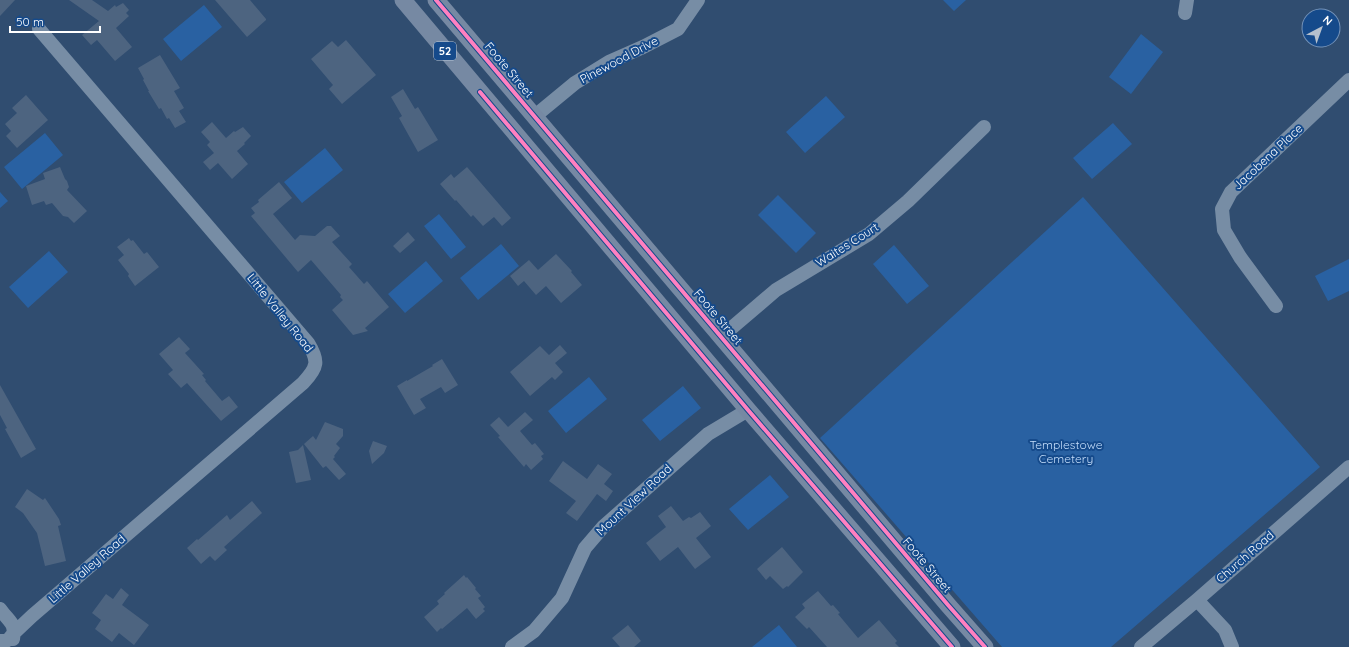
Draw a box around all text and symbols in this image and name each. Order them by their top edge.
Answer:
scale bar [10,8,100,34]
north arrow [1301,8,1341,48]
text: N [1320,13,1335,28]
text: 50 m [16,14,44,29]
street label: Pinewood Drive [577,33,661,86]
street label: Foote Street [482,39,537,101]
road number: 52 [434,42,456,60]
street label: Jacobena Place [1230,121,1306,193]
street label: Waites Court [812,219,881,270]
street label: Little Valley Road [244,270,317,355]
street label: Foote Street [691,286,746,348]
park label: Templestowe Cemetery [1030,437,1103,466]
street label: Mount View Road [593,461,674,538]
street label: Church Road [1213,527,1277,586]
street label: Little Valley Road [45,531,128,606]
street label: Foote Street [900,534,955,596]

